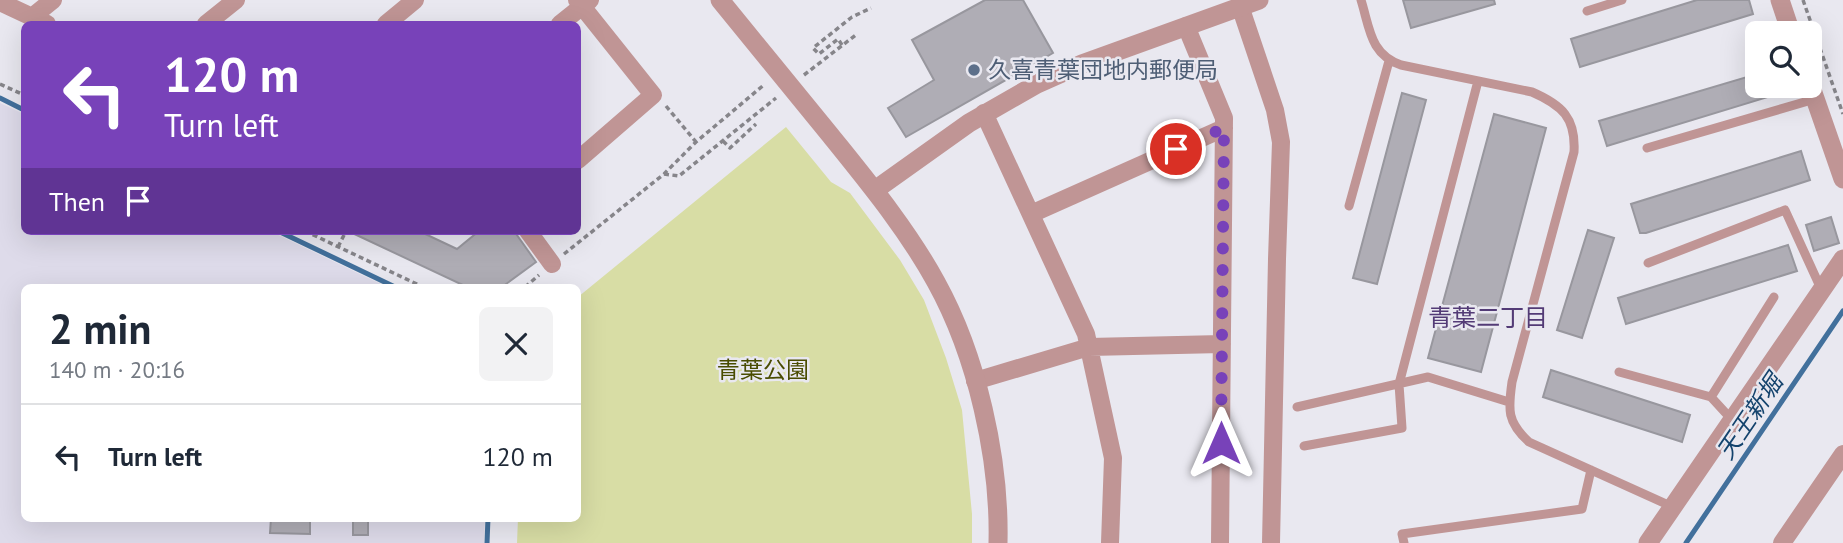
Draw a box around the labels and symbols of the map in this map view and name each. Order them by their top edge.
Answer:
place label: 久喜青葉団地内郵便局 [988,55,1218,84]
marker: 久喜青葉団地内郵便局 [966,62,982,78]
pin [1146,119,1206,179]
district label: 青葉二丁目 [1428,302,1548,333]
park label: 青葉公園 [717,355,809,384]
water label: 天王新堀 [1710,365,1792,465]
position arrow [1184,406,1258,480]

